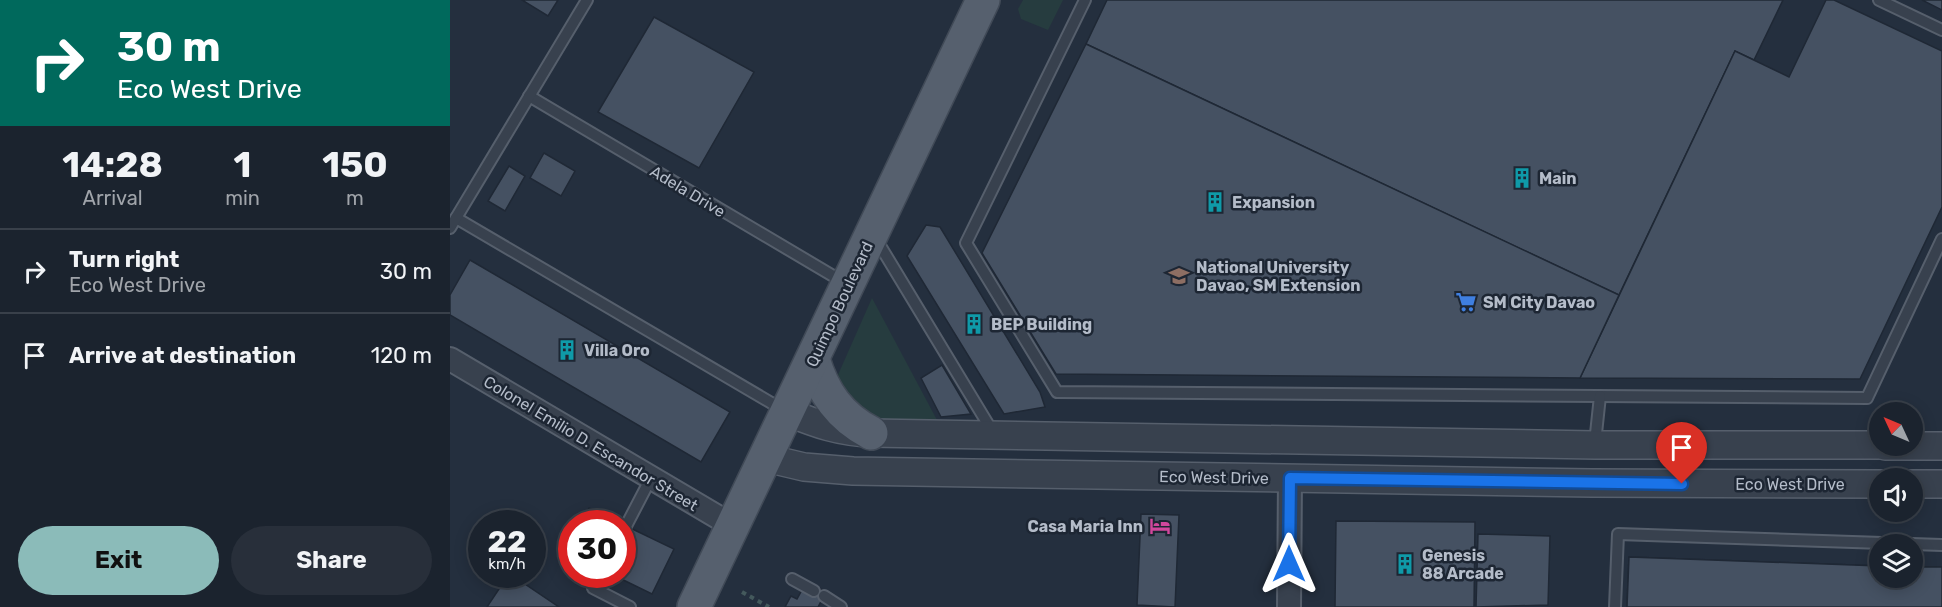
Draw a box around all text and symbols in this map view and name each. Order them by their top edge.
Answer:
text: 30 m [117,22,221,72]
icon: right [18,24,96,102]
text: Eco West Drive [117,73,302,105]
text: 14:28 [62,143,163,186]
text: 1 [234,143,252,186]
text: 150 [322,143,388,186]
street label: Adela Drive [647,162,729,221]
building icon: Main [1510,166,1534,190]
place label: Main [1539,169,1577,188]
text: Arrival [83,186,143,210]
text: min [225,186,260,210]
text: m [346,186,364,210]
building icon: Expansion [1203,190,1227,214]
place label: Expansion [1232,193,1315,212]
street label: Quimpo Boulevard [802,239,877,370]
text: Turn right [69,246,179,273]
icon: right [18,255,51,288]
text: 30 m [380,258,432,285]
place label: National University Davao, SM Extension [1196,258,1360,295]
school or university icon: National University Davao, SM Extension [1167,264,1191,288]
text: Eco West Drive [69,273,206,297]
supermarket icon: SM City Davao [1454,290,1478,314]
place label: SM City Davao [1483,293,1595,312]
building icon: BEP Building [962,312,986,336]
place label: BEP Building [991,315,1092,334]
building icon: Villa Oro [555,338,579,362]
icon: arrive [18,339,51,372]
place label: Villa Oro [584,341,650,360]
text: Arrive at destination [69,342,296,369]
text: 120 m [371,342,432,369]
street label: Colonel Emilio D. Escandor Street [480,372,701,515]
north arrow [1869,402,1923,456]
map controls [1869,402,1923,588]
pin [1656,422,1707,484]
icon: arrive [1665,431,1698,464]
street label: Eco West Drive [1159,467,1269,488]
button: sound [1869,468,1923,522]
street label: Eco West Drive [1735,475,1845,494]
speed limit sign: 30 [558,510,636,588]
hotel icon: Casa Maria Inn [1148,514,1172,538]
place label: Casa Maria Inn [1027,517,1143,536]
text: 22 [488,524,527,560]
button: Exit [18,526,219,595]
button: Share [231,526,432,595]
position arrow [1257,532,1321,596]
button: layers [1869,534,1923,588]
place label: Genesis 88 Arcade [1422,546,1504,583]
building icon: Genesis 88 Arcade [1393,552,1417,576]
text: km/h [488,555,526,573]

